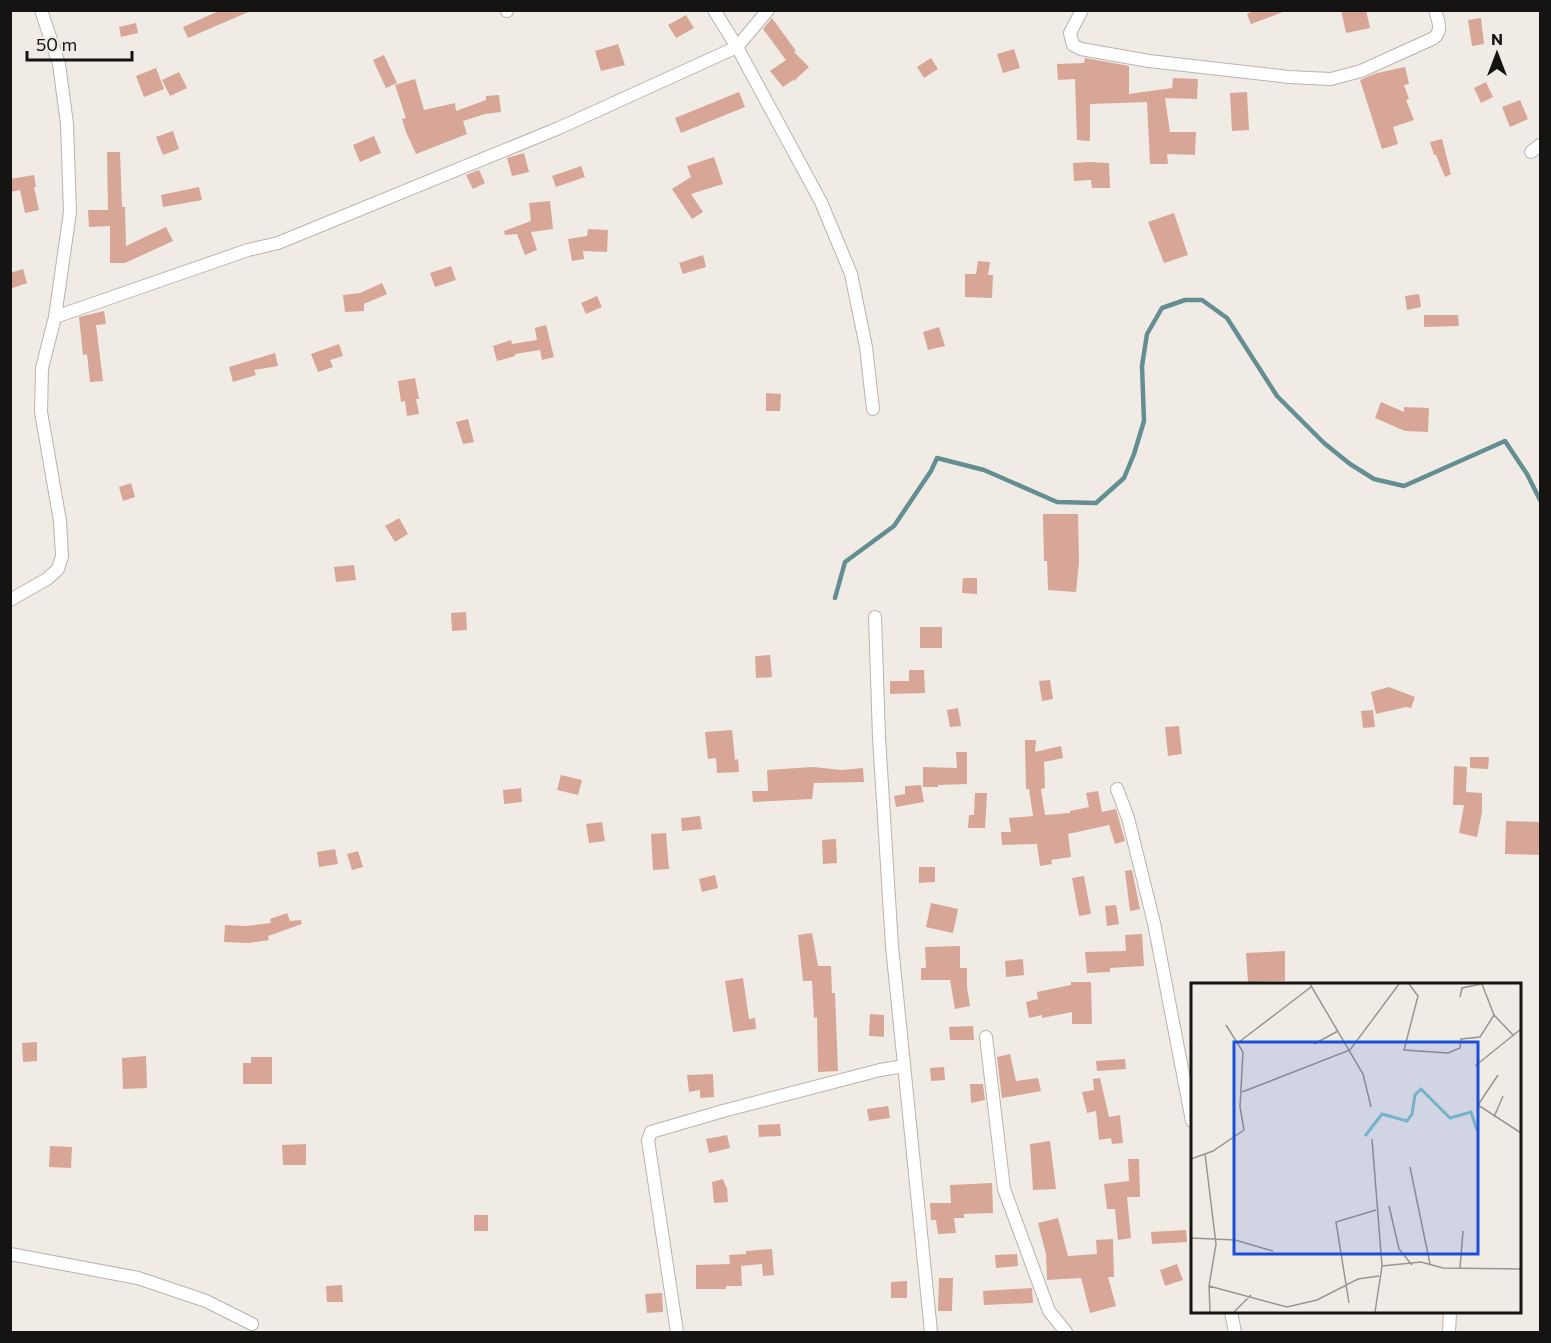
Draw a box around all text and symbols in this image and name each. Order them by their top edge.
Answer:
scale bar [27,24,132,62]
north arrow [1467,24,1527,84]
text: N [1491,29,1503,48]
text: 50 m [36,33,77,55]
inset map [1191,983,1521,1313]

